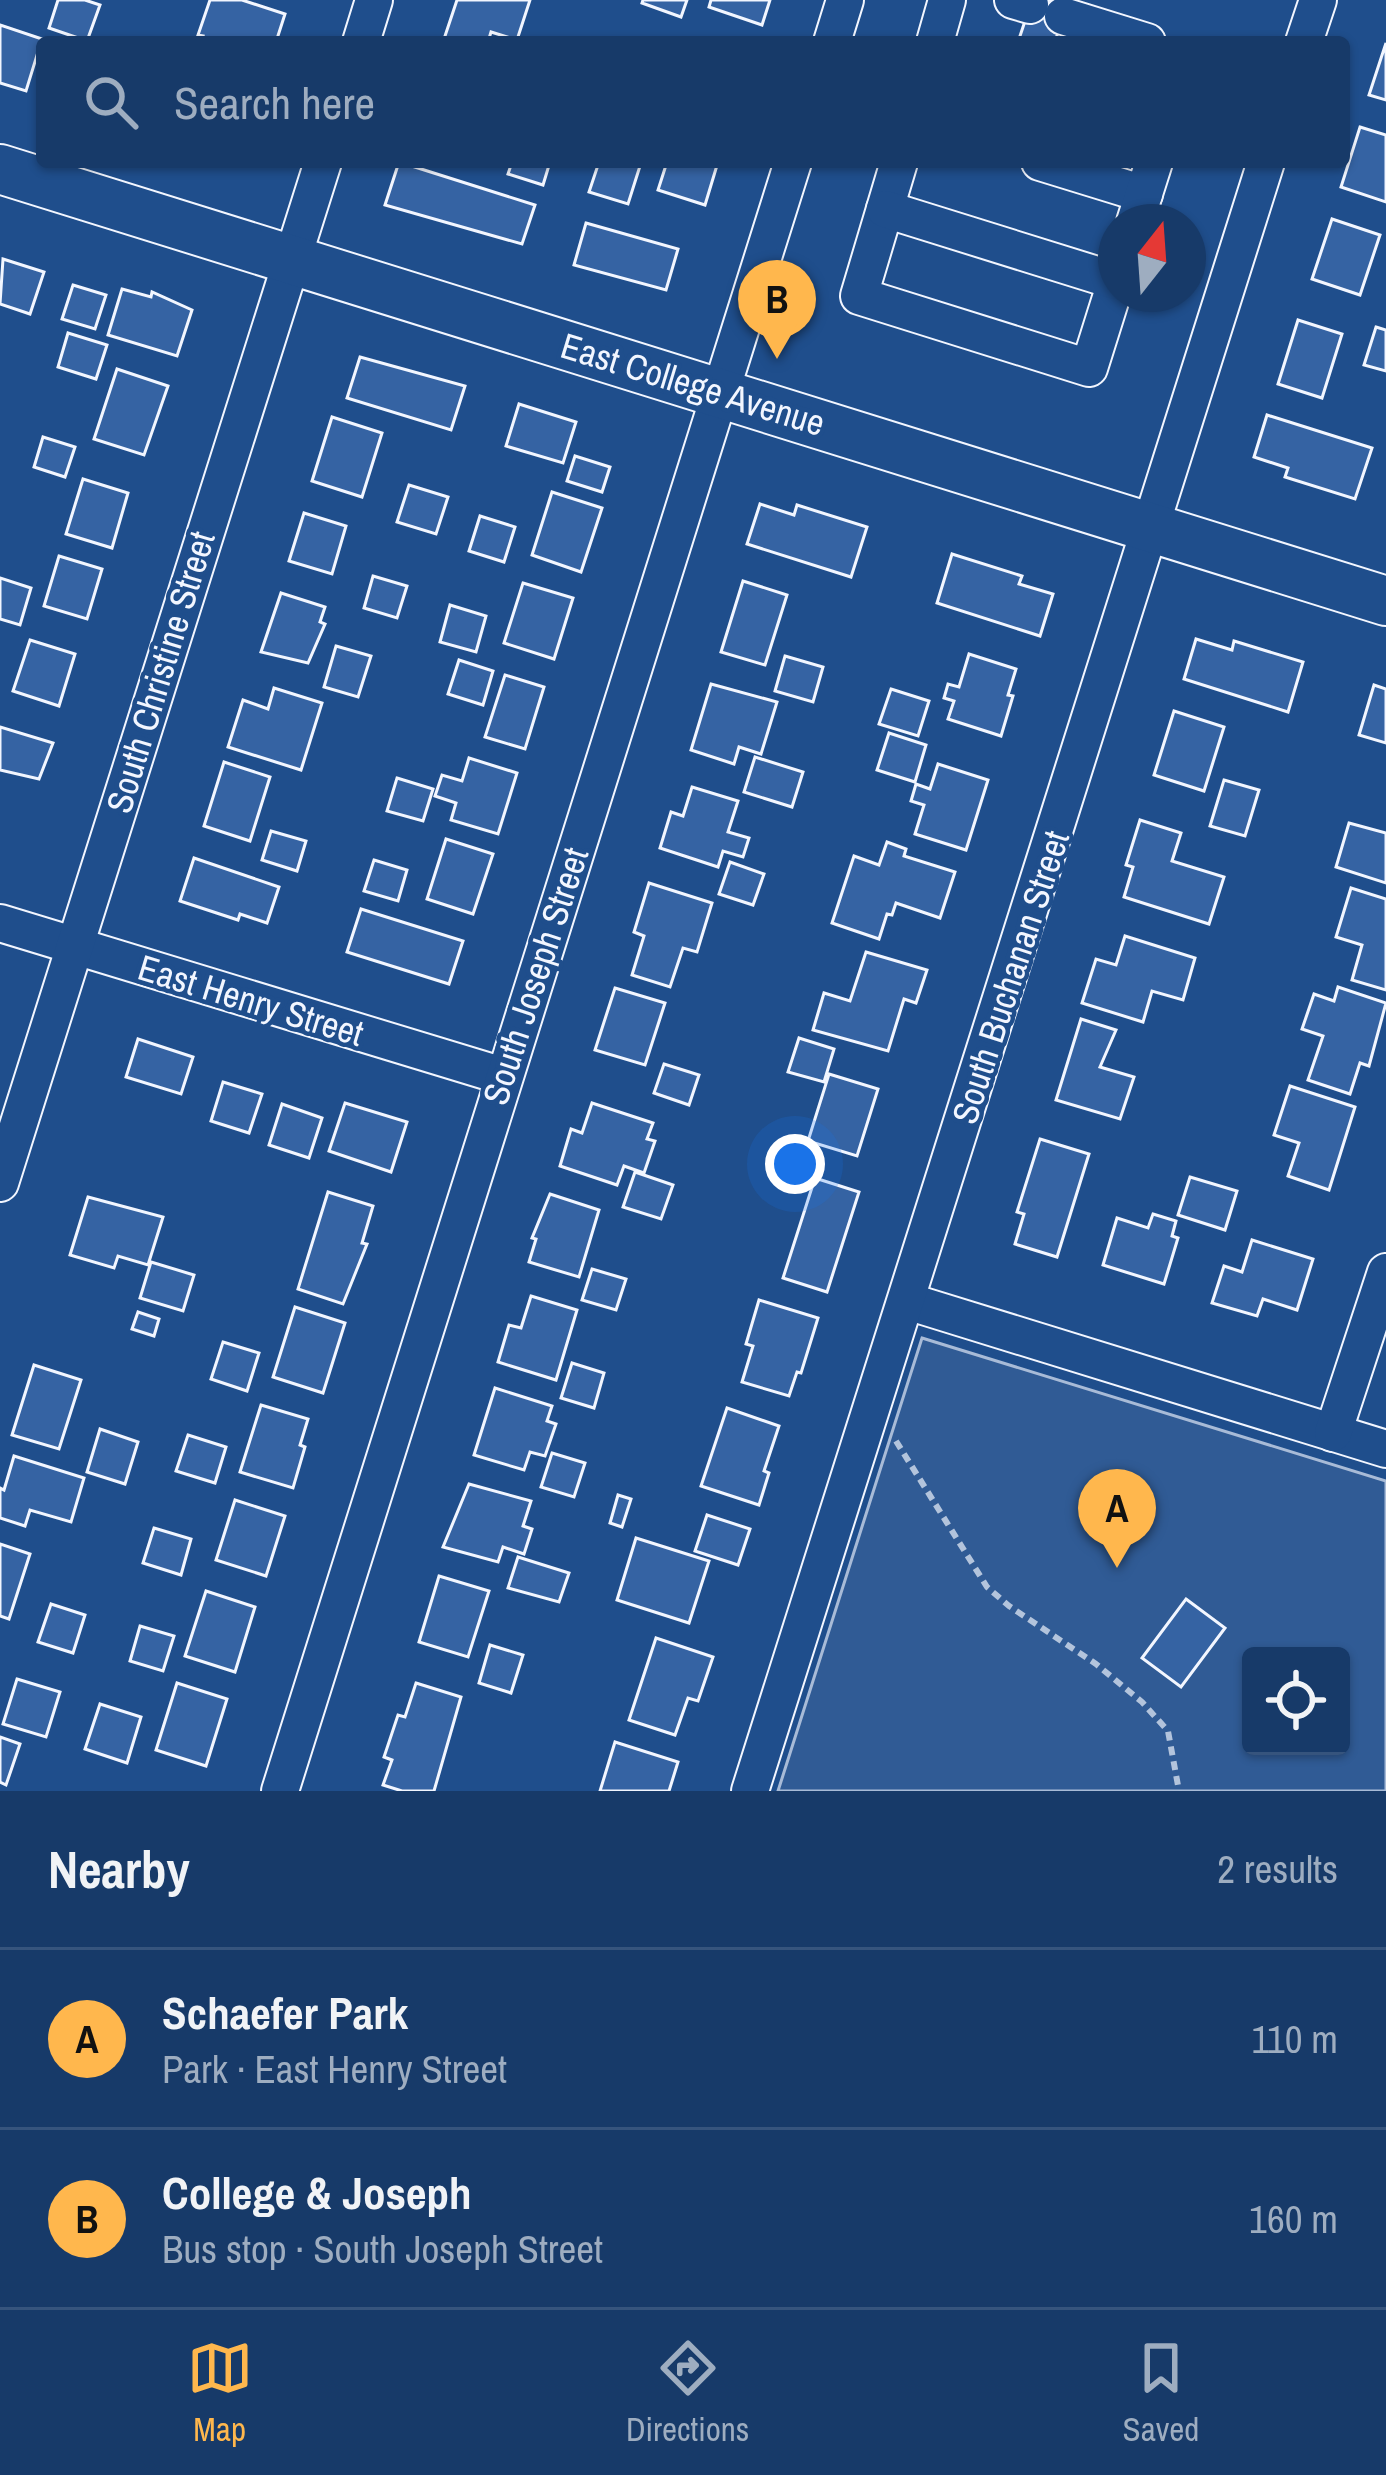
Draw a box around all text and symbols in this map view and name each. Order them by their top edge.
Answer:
search box [36,36,1350,168]
icon: search [78,69,144,135]
text: Search here [174,72,375,133]
north arrow [1098,204,1206,312]
pin: B [738,260,816,359]
street label: East College Avenue [555,321,831,447]
street label: South Christine Street [94,525,226,819]
street label: South Buchanan Street [940,824,1080,1130]
street label: South Joseph Street [471,841,599,1111]
street label: East Henry Street [133,943,369,1057]
your location [765,1134,825,1194]
pin: A [1078,1469,1156,1568]
map controls [1242,1647,1350,1755]
button: locate [1242,1647,1350,1755]
text: Nearby [48,1835,190,1904]
text: 2 results [1217,1843,1338,1895]
text: Schaefer Park [162,1982,408,2043]
text: A [75,2013,99,2065]
text: 110 m [1251,2013,1338,2065]
text: Park · East Henry Street [162,2043,507,2095]
text: College & Joseph [162,2162,472,2223]
text: B [75,2193,99,2245]
text: 160 m [1249,2193,1338,2245]
text: Bus stop · South Joseph Street [162,2223,603,2275]
tab: Map [187,2335,253,2451]
tab: Directions [626,2335,749,2451]
tab: Saved [1123,2335,1199,2451]

